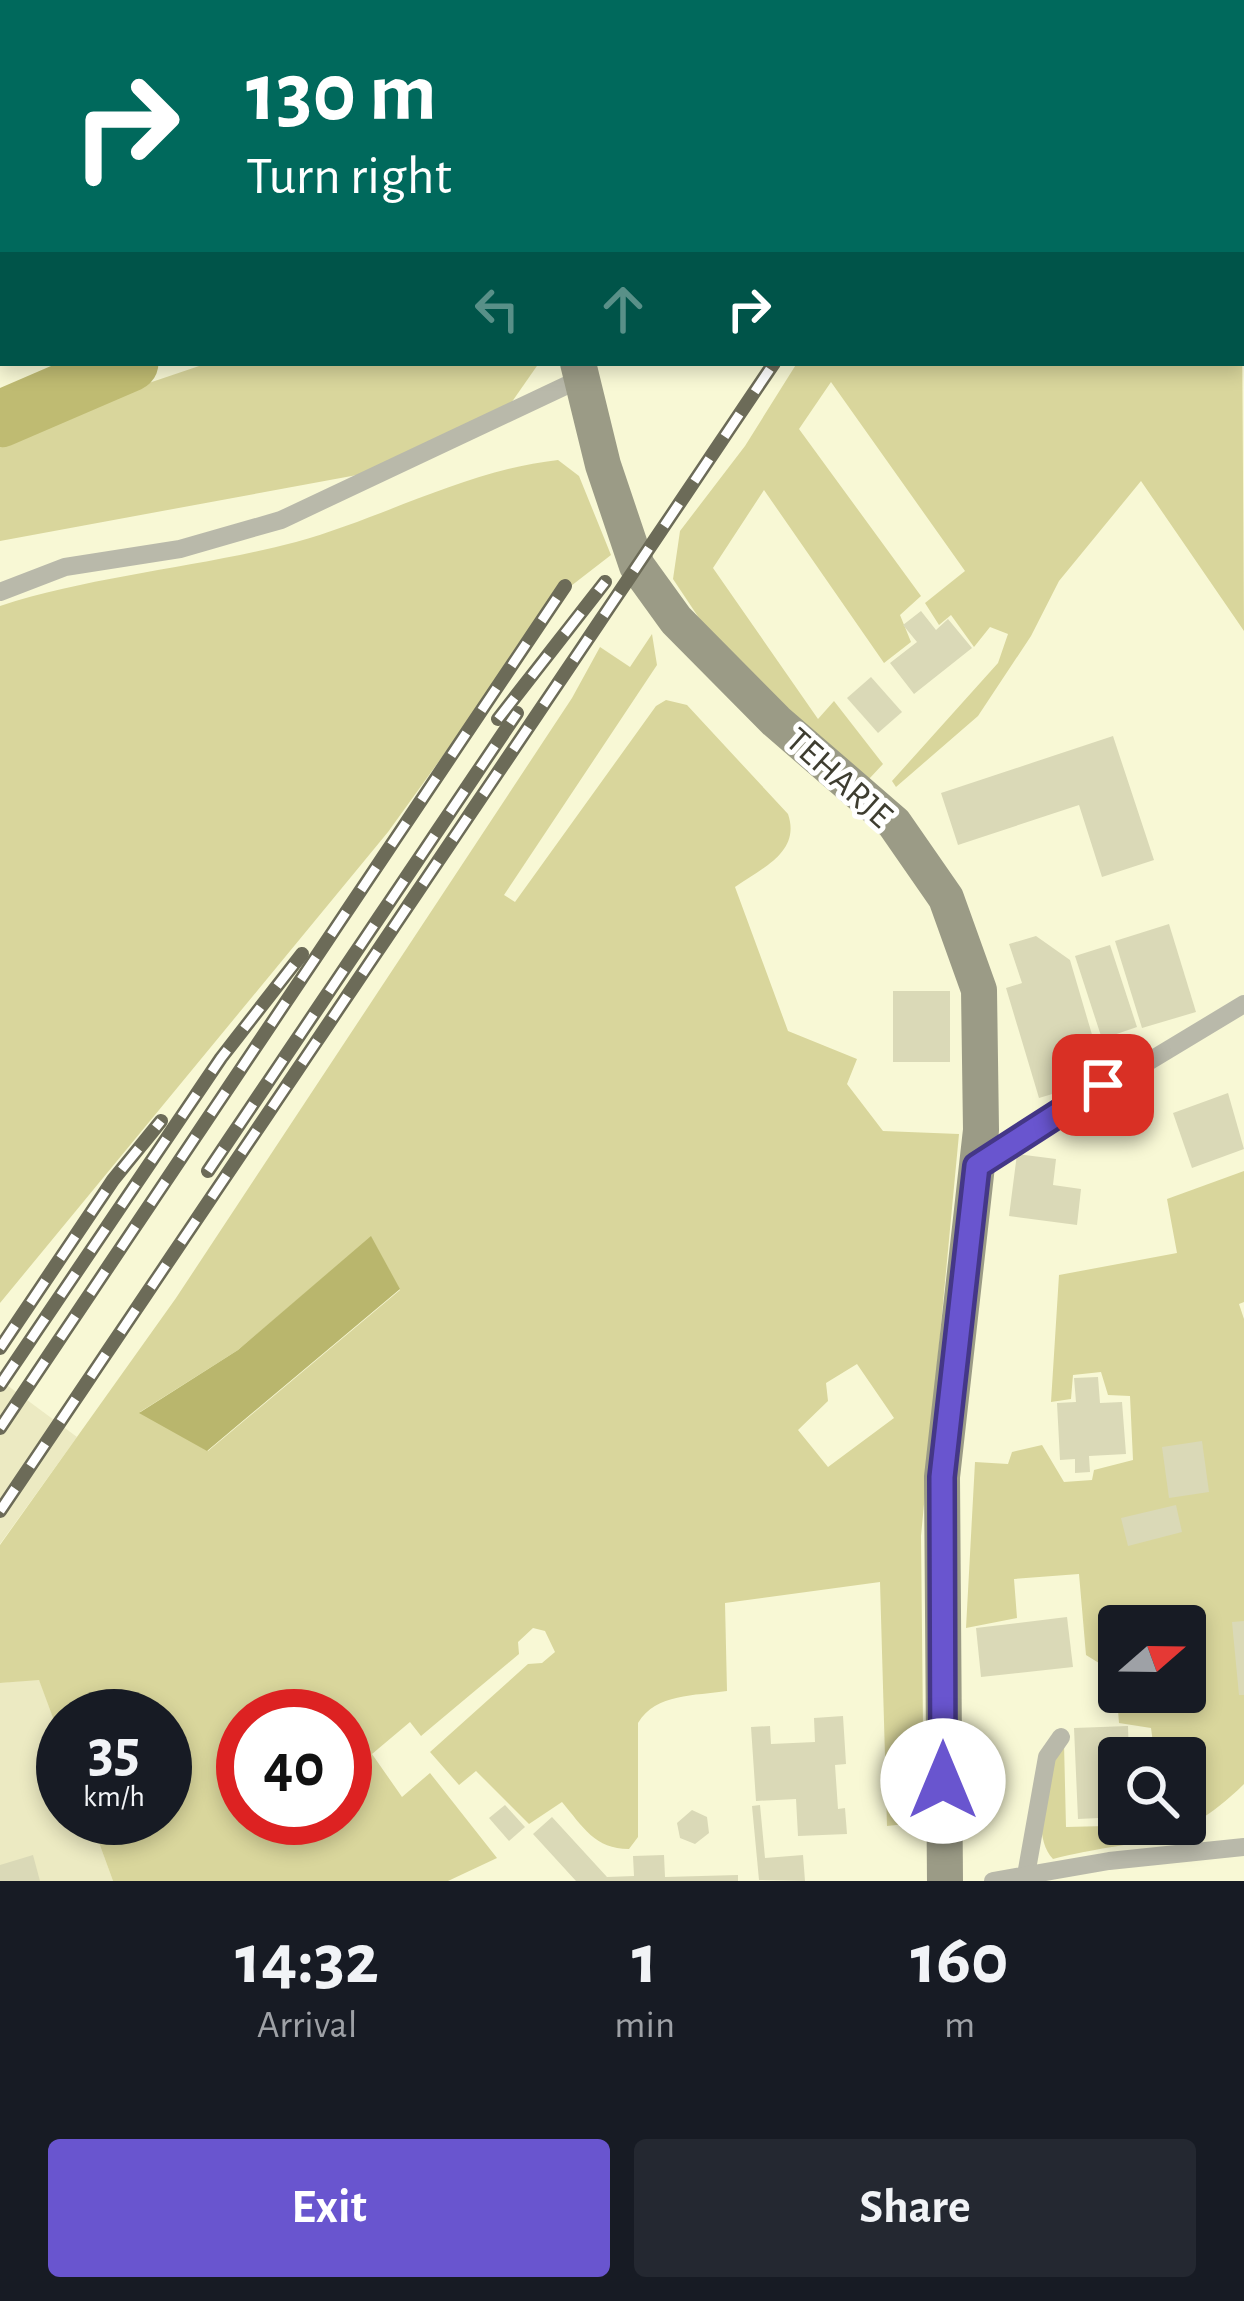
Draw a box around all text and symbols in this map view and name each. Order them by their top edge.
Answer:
icon: right [48,48,204,204]
text: 130 m [246,52,437,136]
text: Turn right [246,150,452,204]
icon: left [464,276,530,342]
icon: ahead [590,276,656,342]
icon: right [716,276,782,342]
street label: TEHARJE [779,721,899,835]
pin [1052,1034,1154,1136]
icon: arrive [1070,1052,1136,1118]
north arrow [1098,1605,1206,1713]
map controls [1098,1605,1206,1845]
speed limit sign: 40 [216,1689,372,1845]
position arrow [880,1718,1006,1844]
text: 35 [88,1722,140,1782]
button: search [1098,1737,1206,1845]
text: km/h [83,1782,145,1812]
text: 14:32 [235,1924,379,1996]
text: 1 [632,1924,658,1996]
text: 160 [910,1924,1009,1996]
text: Arrival [257,2006,357,2045]
text: min [614,2006,675,2045]
text: m [944,2006,975,2045]
button: Exit [48,2139,610,2277]
button: Share [634,2139,1196,2277]

